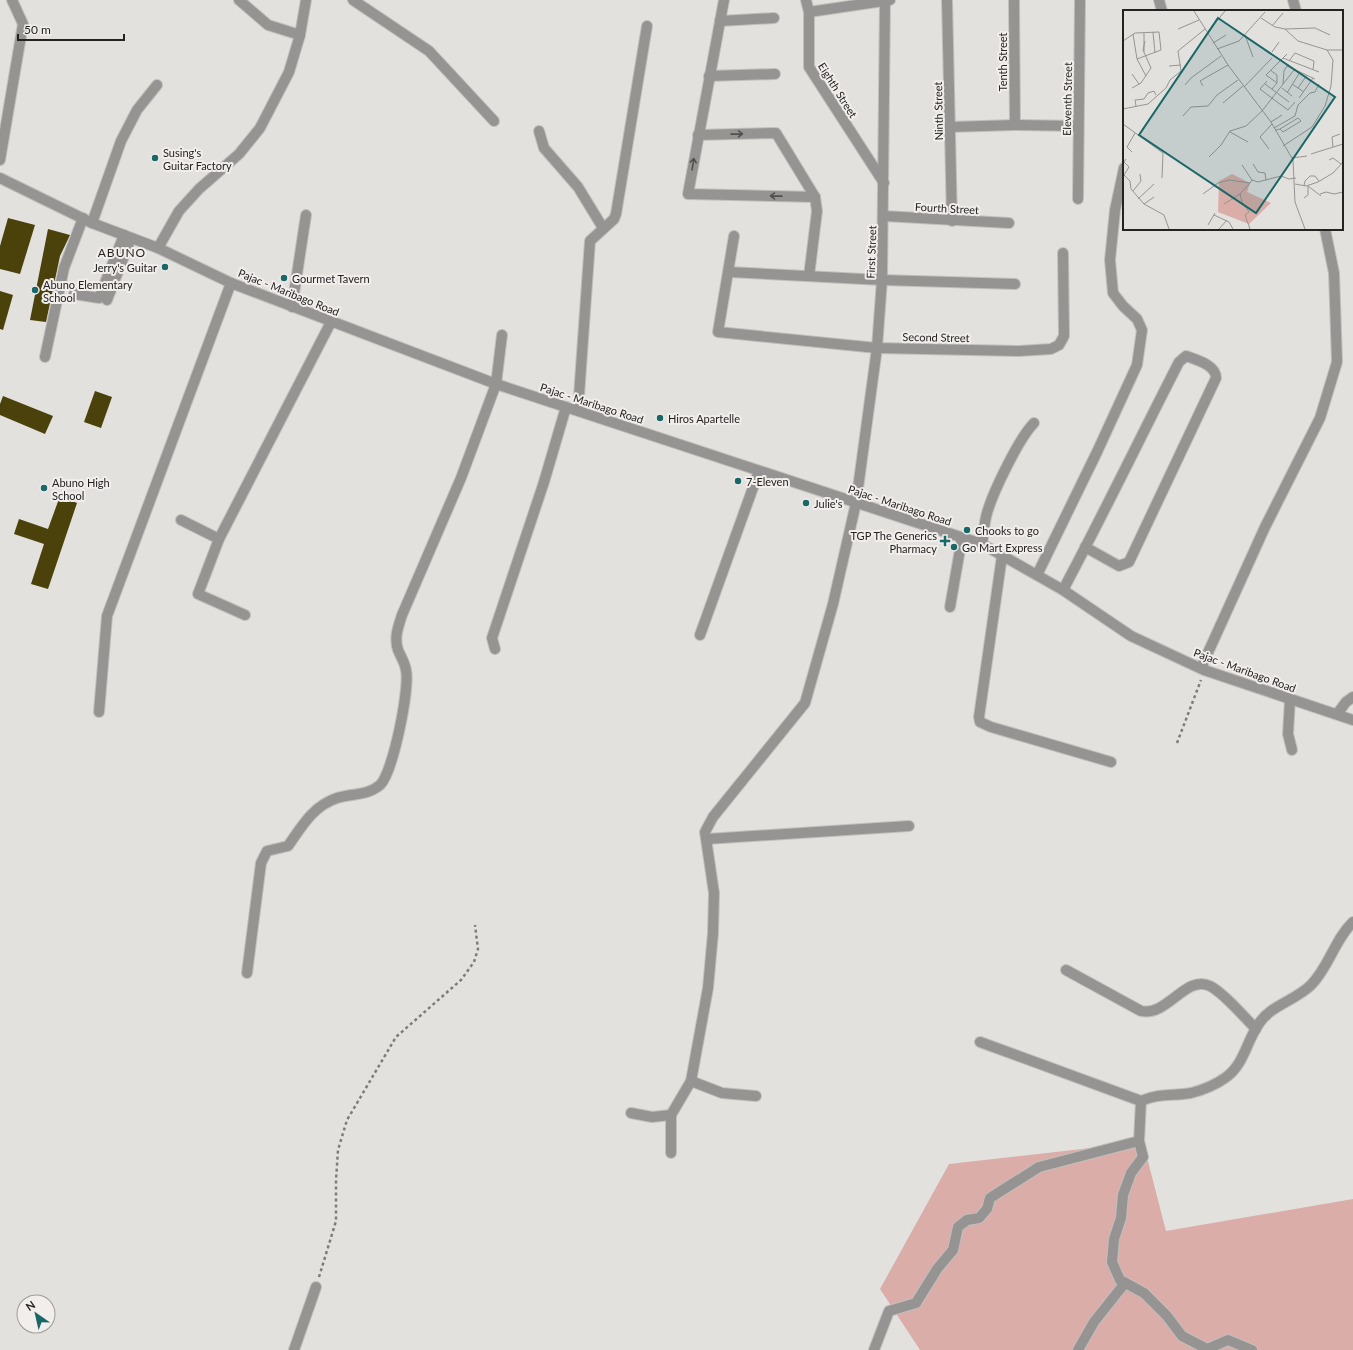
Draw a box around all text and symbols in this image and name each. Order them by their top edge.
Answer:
inset map [1123,10,1343,230]
scale bar [18,16,124,42]
text: 50 m [24,22,51,37]
street label: Tenth Street [996,33,1009,91]
street label: Eighth Street [816,60,860,120]
street label: Eleventh Street [1060,62,1074,136]
street label: Ninth Street [931,81,945,141]
one-way arrow [730,130,743,138]
place label: Susing's Guitar Factory [163,146,232,172]
marker: Susing's Guitar Factory [150,153,160,163]
one-way arrow [689,158,697,171]
one-way arrow [770,192,783,200]
street label: Fourth Street [915,200,979,216]
street label: First Street [864,225,878,279]
district label: ABUNO [98,245,146,260]
place label: Jerry's Guitar [93,261,157,274]
marker: Jerry's Guitar [160,262,170,272]
street label: Pajac - Maribago Road [237,266,341,318]
place label: Gourmet Tavern [292,272,370,285]
marker: Gourmet Tavern [279,273,289,283]
place label: Abuno Elementary School [43,278,133,304]
marker: Abuno Elementary School [30,285,40,295]
street label: Second Street [902,330,970,344]
street label: Pajac - Maribago Road [539,380,645,426]
place label: Hiros Apartelle [668,412,740,425]
marker: Hiros Apartelle [655,413,665,423]
place label: 7-Eleven [746,475,789,488]
place label: Abuno High School [52,476,110,502]
marker: 7-Eleven [733,476,743,486]
street label: Pajac - Maribago Road [847,482,953,528]
marker: Abuno High School [39,483,49,493]
place label: Julie's [814,497,843,510]
marker: Julie's [801,498,811,508]
place label: Chooks to go [975,524,1039,537]
marker: Chooks to go [962,525,972,535]
place label: TGP The Generics Pharmacy [850,529,937,555]
marker: TGP The Generics Pharmacy [940,536,950,546]
place label: Go Mart Express [962,541,1043,554]
marker: Go Mart Express [949,542,959,552]
street label: Pajac - Maribago Road [1192,645,1298,695]
north arrow [16,1294,56,1334]
text: N [23,1298,37,1313]

